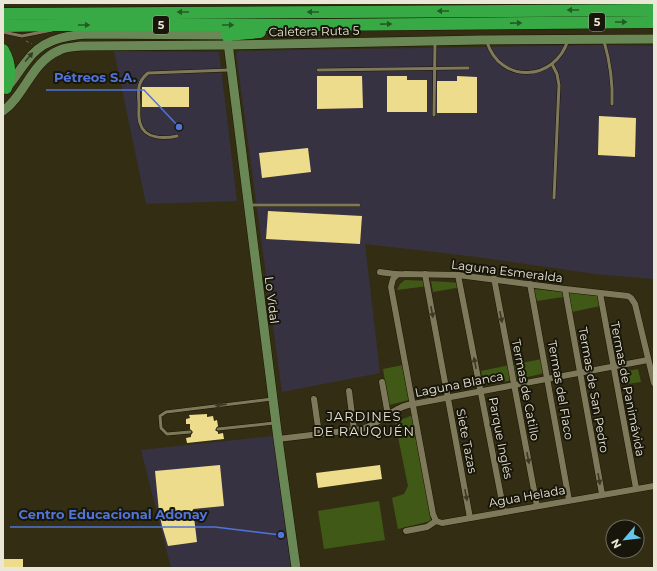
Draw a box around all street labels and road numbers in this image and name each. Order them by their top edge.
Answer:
road number: 5 [589,13,605,31]
road number: 5 [153,16,169,34]
street label: Caletera Ruta 5 [268,23,360,39]
street label: Laguna Esmeralda [450,257,564,285]
street label: Lo Vidal [262,276,282,324]
street label: Termas de Panimávida [608,320,648,458]
street label: Termas de San Pedro [576,326,612,454]
street label: Termas de Catillo [509,338,543,442]
street label: Termas del Flaco [545,339,577,441]
street label: Laguna Blanca [413,368,505,400]
street label: Parque Inglés [486,396,516,480]
street label: Siete Tazas [453,407,481,475]
street label: Agua Helada [487,482,567,510]

